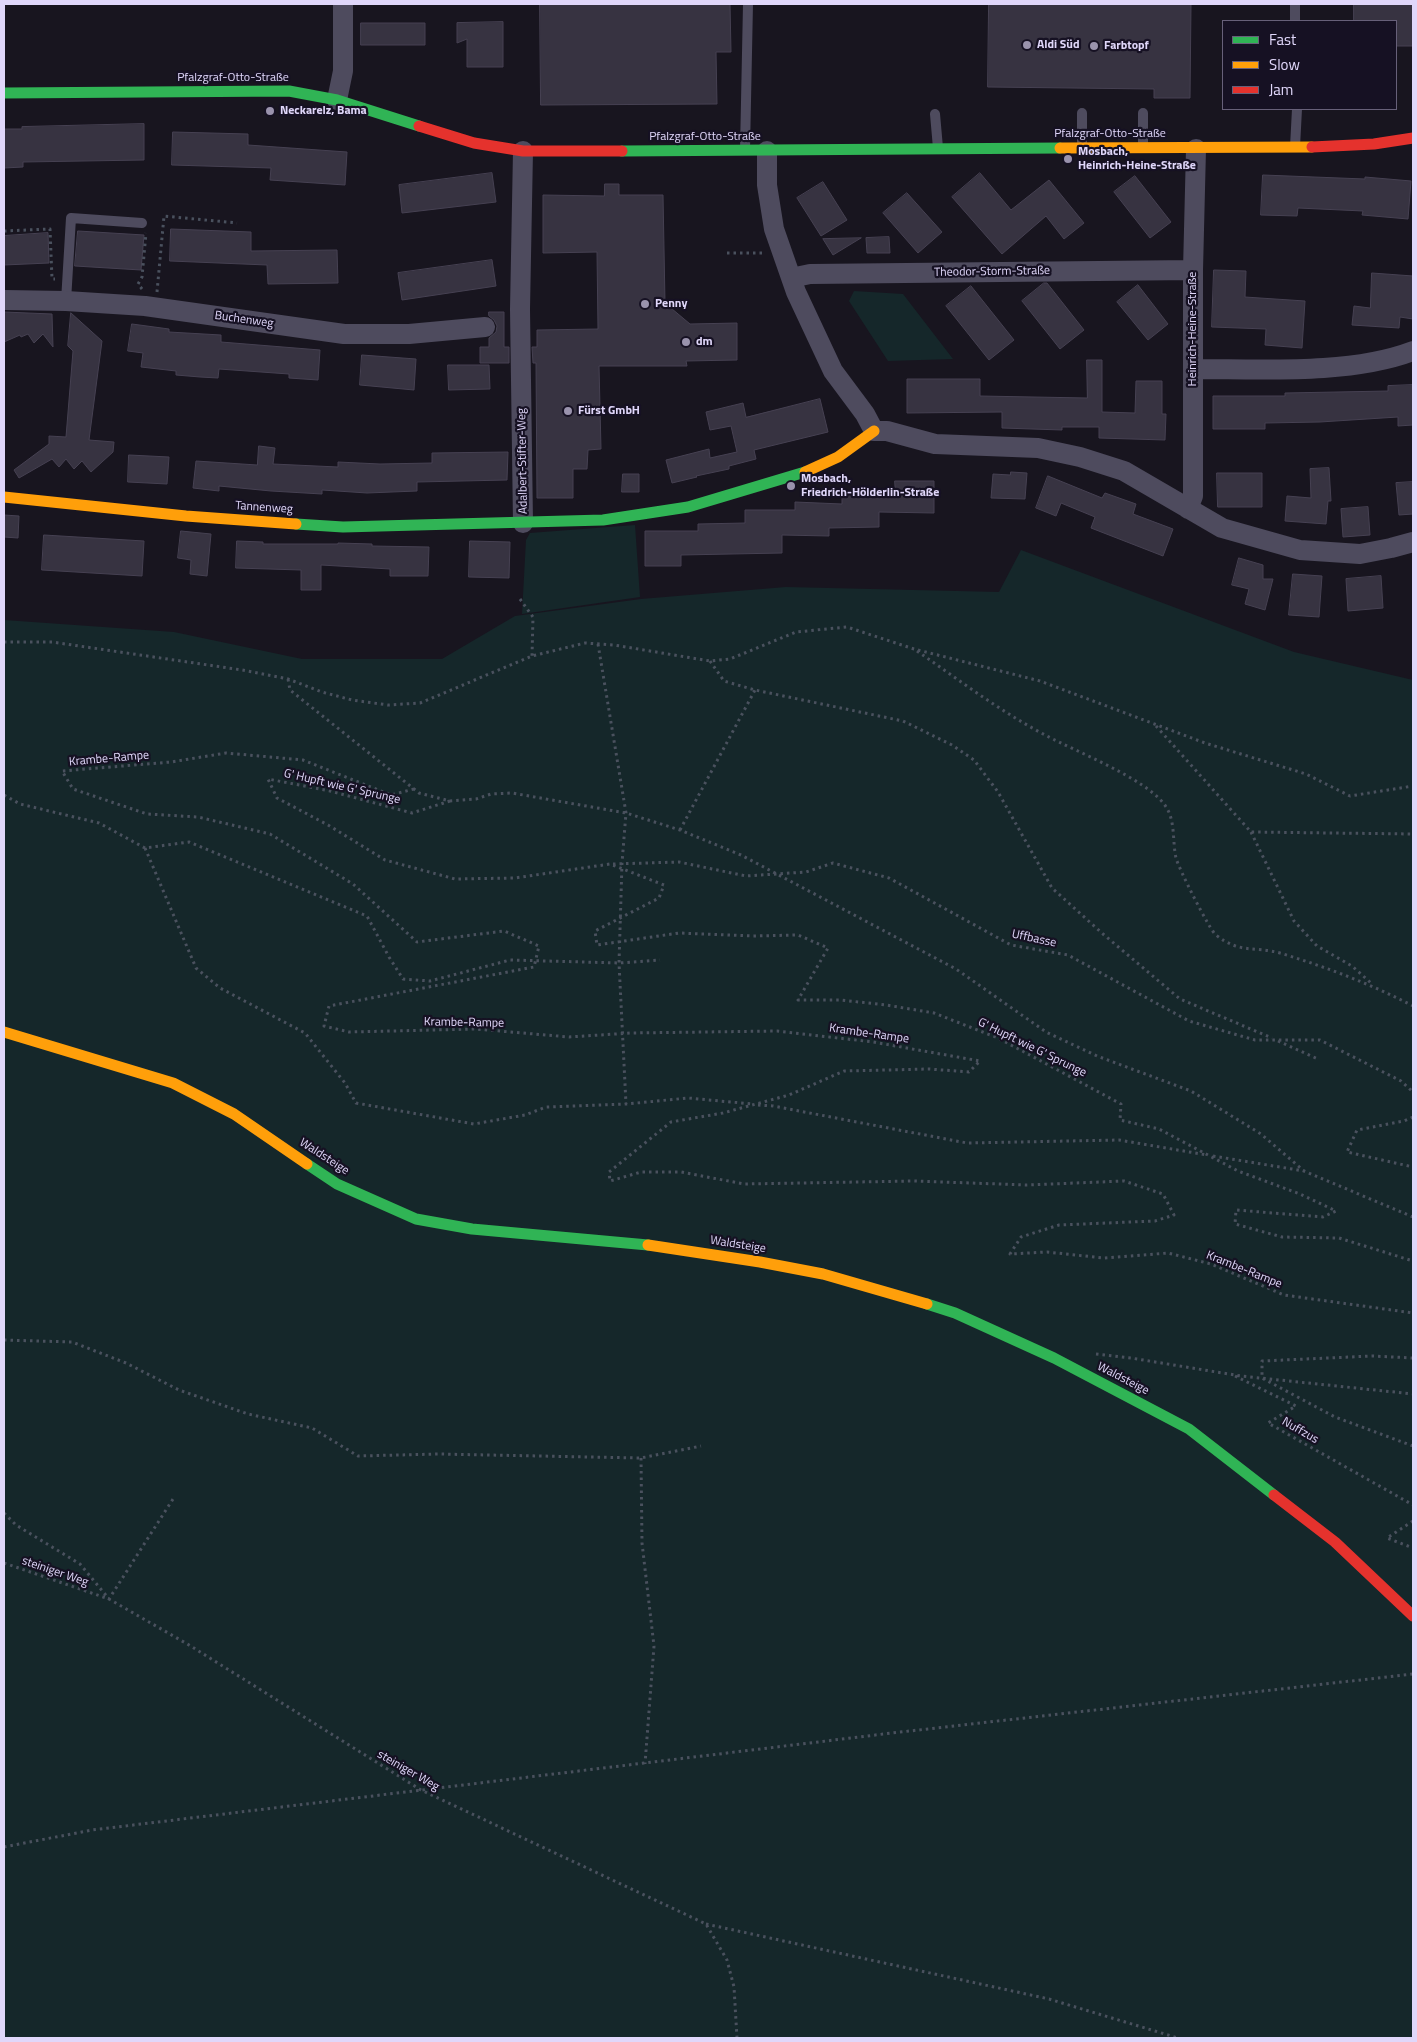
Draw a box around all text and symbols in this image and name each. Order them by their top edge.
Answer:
legend [1222,20,1397,110]
text: Fast [1269,28,1296,51]
place label: Aldi Süd [1037,38,1080,52]
marker: Aldi Süd [1021,39,1033,51]
place label: Farbtopf [1104,39,1149,53]
marker: Farbtopf [1088,40,1100,52]
text: Slow [1269,53,1300,76]
street label: Pfalzgraf-Otto-Straße [177,71,289,85]
text: Jam [1269,78,1293,101]
place label: Neckarelz, Bama [280,104,367,118]
marker: Neckarelz, Bama [264,105,276,117]
street label: Pfalzgraf-Otto-Straße [1054,127,1166,141]
street label: Pfalzgraf-Otto-Straße [649,130,761,144]
place label: Mosbach, Heinrich-Heine-Straße [1078,145,1196,173]
marker: Mosbach, Heinrich-Heine-Straße [1062,153,1074,165]
street label: Theodor-Storm-Straße [934,264,1050,280]
street label: Heinrich-Heine-Straße [1186,272,1200,386]
place label: Penny [655,297,687,311]
marker: Penny [639,298,651,310]
street label: Buchenweg [214,309,274,331]
place label: dm [696,335,713,349]
marker: dm [680,336,692,348]
place label: Fürst GmbH [578,404,640,418]
marker: Fürst GmbH [562,405,574,417]
street label: Adalbert-Stifter-Weg [515,408,531,514]
place label: Mosbach, Friedrich-Hölderlin-Straße [801,472,939,500]
marker: Mosbach, Friedrich-Hölderlin-Straße [785,480,797,492]
street label: Tannenweg [235,499,293,517]
street label: Krambe-Rampe [68,748,150,770]
street label: G' Hupft wie G' Sprunge [282,767,402,807]
street label: Uffbasse [1010,927,1058,951]
street label: Krambe-Rampe [424,1015,504,1031]
street label: G' Hupft wie G' Sprunge [975,1015,1089,1081]
street label: Krambe-Rampe [828,1021,910,1047]
street label: Waldsteige [296,1136,352,1178]
street label: Waldsteige [709,1233,767,1257]
street label: Krambe-Rampe [1204,1248,1284,1292]
street label: Waldsteige [1095,1360,1151,1398]
street label: Nuffzus [1279,1415,1321,1447]
street label: steiniger Weg [20,1554,90,1590]
street label: steiniger Weg [374,1747,442,1795]

